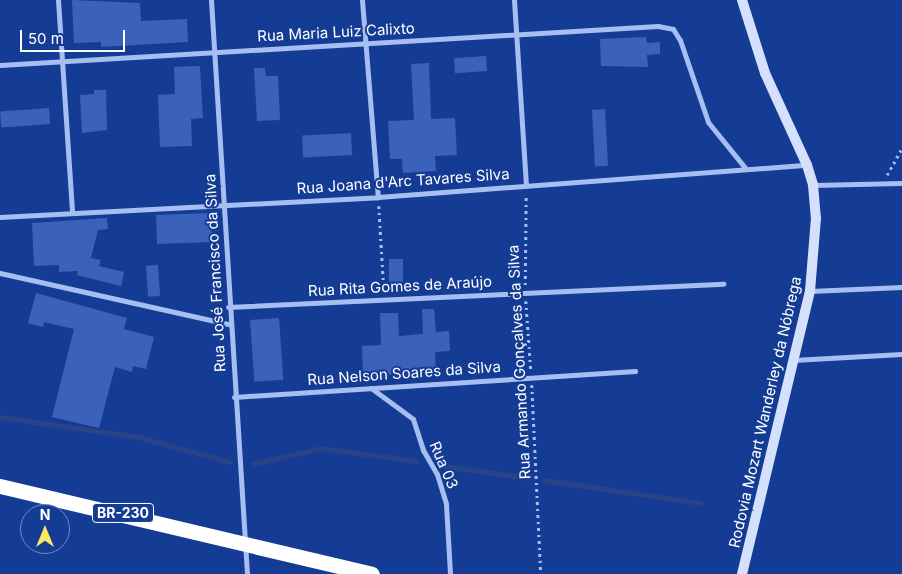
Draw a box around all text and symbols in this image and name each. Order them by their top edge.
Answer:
street label: Rua Maria Luiz Calixto [257,19,415,45]
scale bar [22,20,128,52]
text: 50 m [28,29,64,48]
street label: Rua Joana d'Arc Tavares Silva [296,165,510,197]
street label: Rua José Francisco da Silva [201,173,229,373]
street label: Rua Armando Gonçalves da Silva [504,244,534,480]
street label: Rua Rita Gomes de Araújo [307,272,493,300]
street label: Rodovia Mozart Wanderley da Nóbrega [725,275,805,549]
street label: Rua Nelson Soares da Silva [307,357,501,389]
street label: Rua 03 [426,439,462,491]
road number: BR-230 [92,502,154,524]
north arrow [20,504,70,554]
text: N [40,506,50,523]

